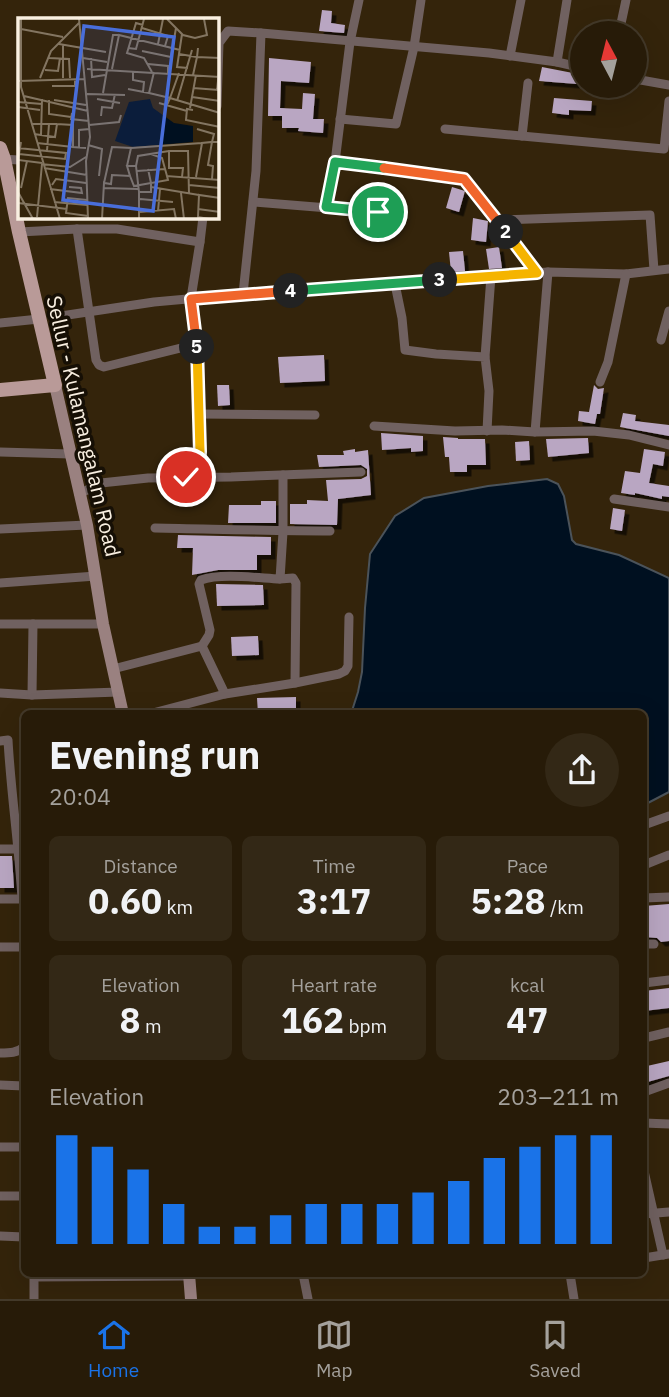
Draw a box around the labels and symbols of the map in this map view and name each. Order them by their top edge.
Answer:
inset map [18,18,219,219]
north arrow [570,21,648,98]
pin [348,182,408,242]
pin: 2 [489,215,524,250]
pin: 3 [422,262,458,298]
pin: 4 [274,274,308,308]
street label: Sellur - Kulamangalam Road [40,293,128,559]
pin: 5 [180,330,214,364]
pin [156,447,216,507]

